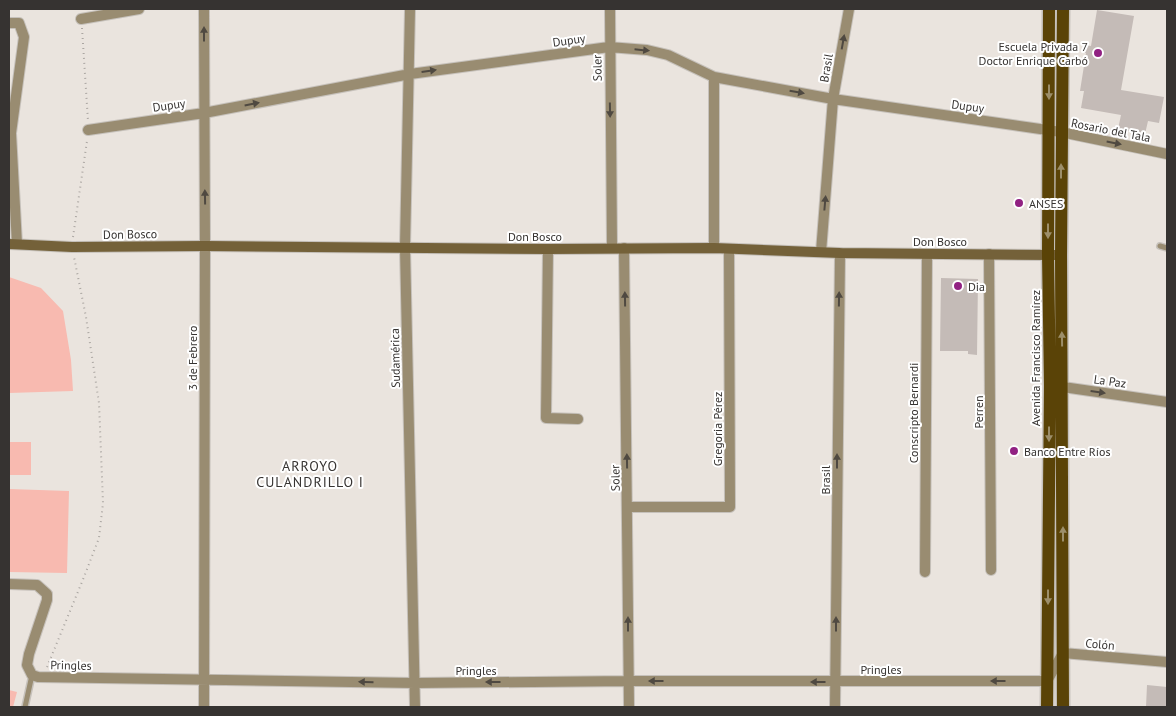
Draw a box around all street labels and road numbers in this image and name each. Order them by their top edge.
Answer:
street label: Dupuy [552,30,587,50]
street label: Brasil [816,52,836,83]
street label: Soler [589,55,605,81]
street label: Dupuy [152,95,187,115]
street label: Dupuy [951,96,986,116]
street label: Rosario del Tala [1070,115,1152,145]
street label: Don Bosco [103,226,157,242]
street label: Don Bosco [508,229,562,244]
street label: Don Bosco [913,234,967,249]
street label: Avenida Francisco Ramírez [1028,290,1043,426]
street label: 3 de Febrero [185,326,200,390]
street label: Sudamérica [387,328,403,388]
street label: Conscripto Bernardi [906,363,921,463]
street label: La Paz [1093,371,1127,391]
street label: Gregoria Pérez [710,392,725,466]
street label: Perren [971,395,986,429]
street label: Soler [607,465,623,491]
street label: Brasil [818,465,833,494]
street label: Colón [1085,635,1115,653]
street label: Pringles [50,657,92,673]
street label: Pringles [860,662,902,677]
street label: Pringles [455,663,497,678]

